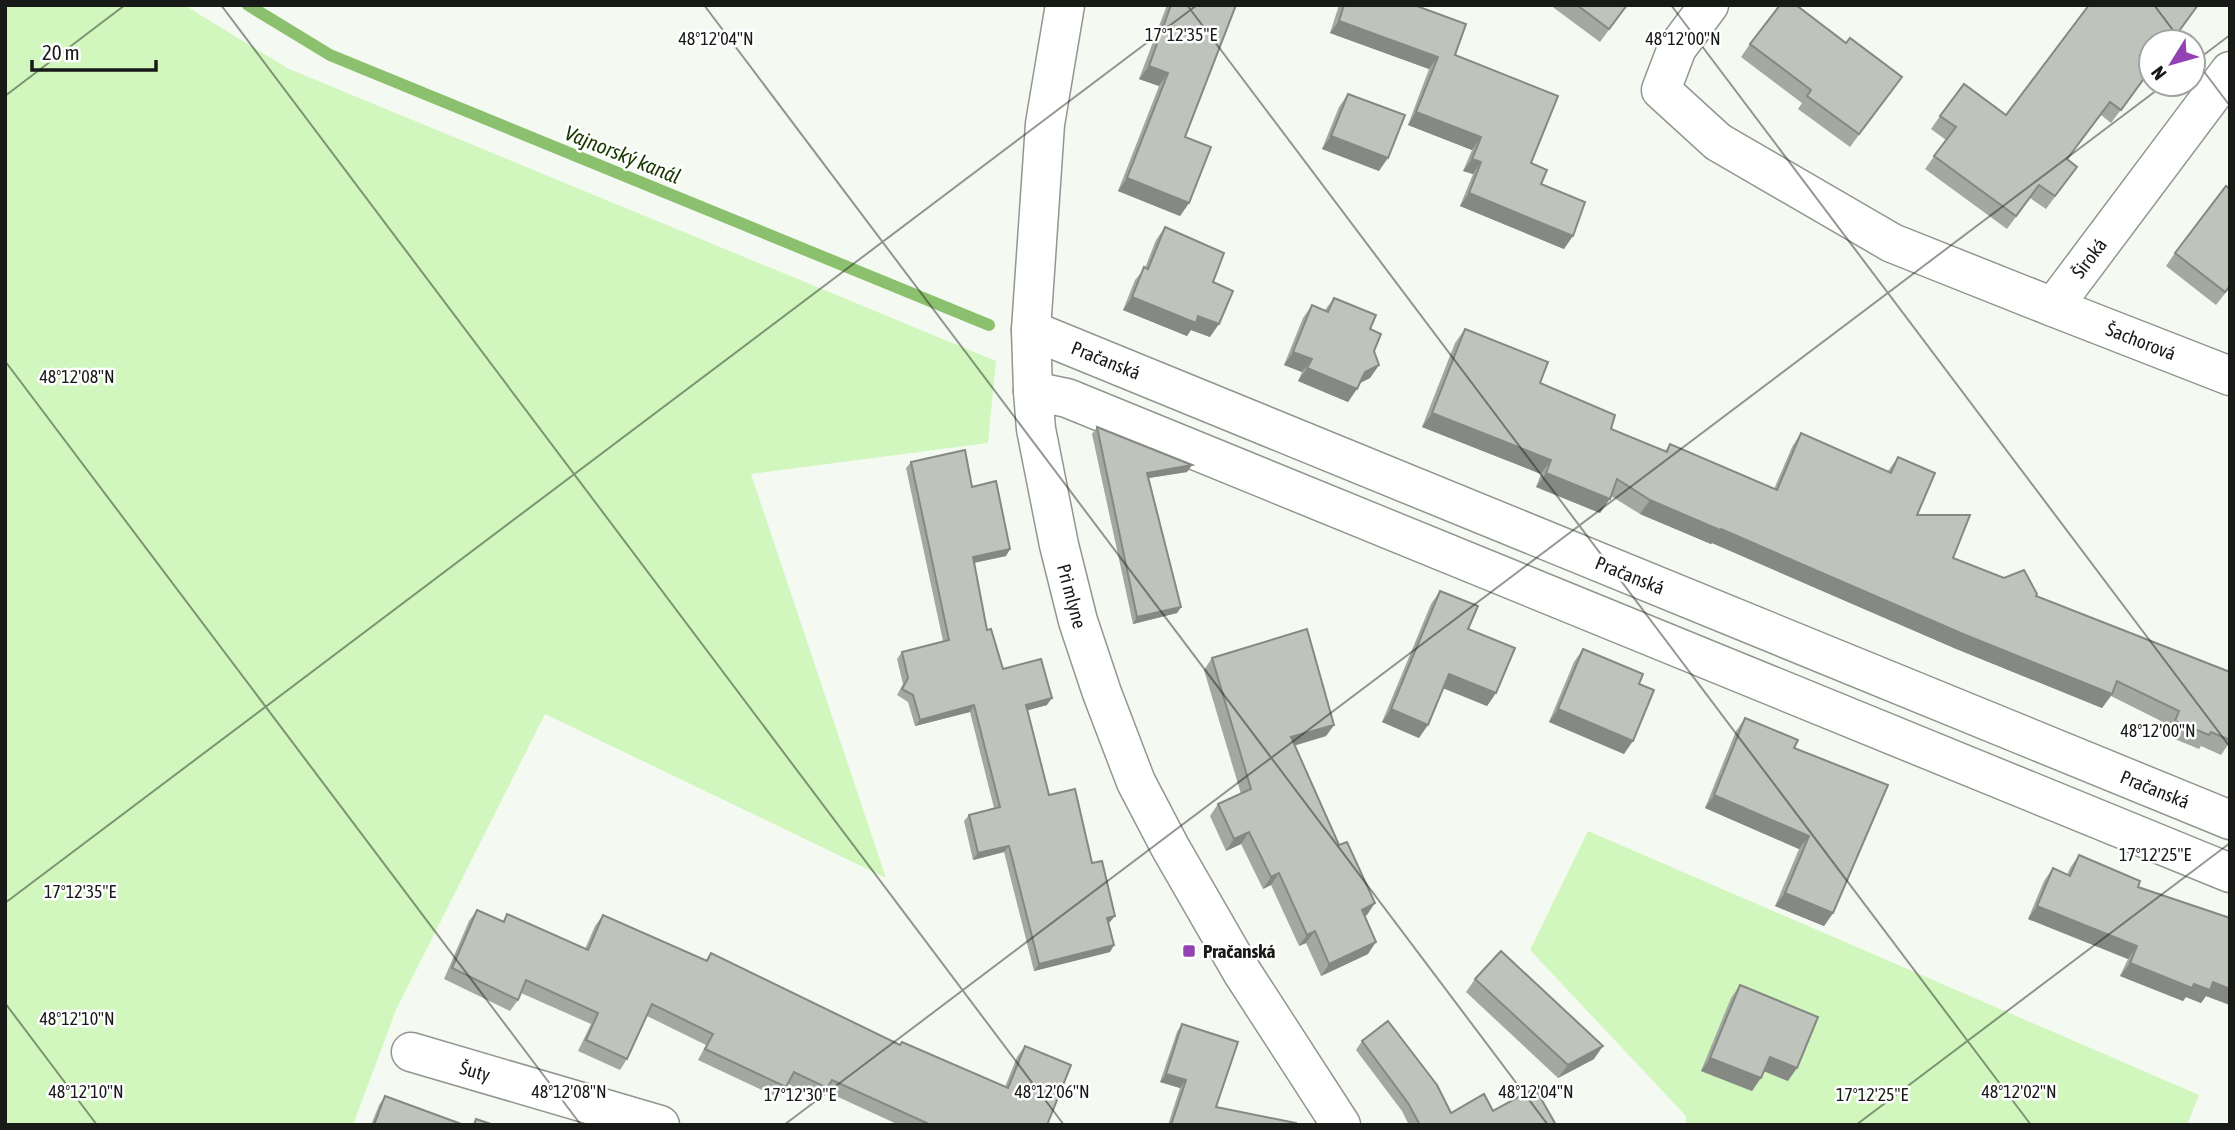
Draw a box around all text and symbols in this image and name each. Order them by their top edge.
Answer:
text: 17°12'35"E [1145,24,1217,45]
scale bar [32,28,156,72]
text: 48°12'04"N [678,28,754,49]
text: 48°12'00"N [1645,28,1721,49]
north arrow [2137,28,2207,98]
text: 20 m [42,40,80,64]
text: N [2146,62,2171,84]
water label: Vajnorský kanál [562,120,684,188]
street label: Široká [2067,234,2111,282]
street label: Šachorová [2103,318,2179,364]
street label: Pračanská [1068,336,1144,384]
text: 48°12'08"N [39,366,115,387]
street label: Pračanská [1592,551,1668,599]
street label: Pri mlyne [1053,561,1091,631]
text: 48°12'00"N [2120,720,2196,741]
street label: Pračanská [2117,765,2193,813]
text: 17°12'25"E [2119,844,2191,865]
text: 17°12'35"E [44,881,116,902]
place label: Pračanská [1203,940,1276,962]
marker: Pračanská [1181,943,1197,959]
text: 48°12'10"N [39,1008,115,1029]
street label: Šuty [457,1056,493,1086]
text: 48°12'10"N [48,1081,124,1102]
text: 48°12'08"N [531,1081,607,1102]
text: 48°12'06"N [1014,1081,1090,1102]
text: 48°12'04"N [1498,1081,1574,1102]
text: 48°12'02"N [1981,1081,2057,1102]
text: 17°12'30"E [764,1084,836,1105]
text: 17°12'25"E [1836,1084,1908,1105]

